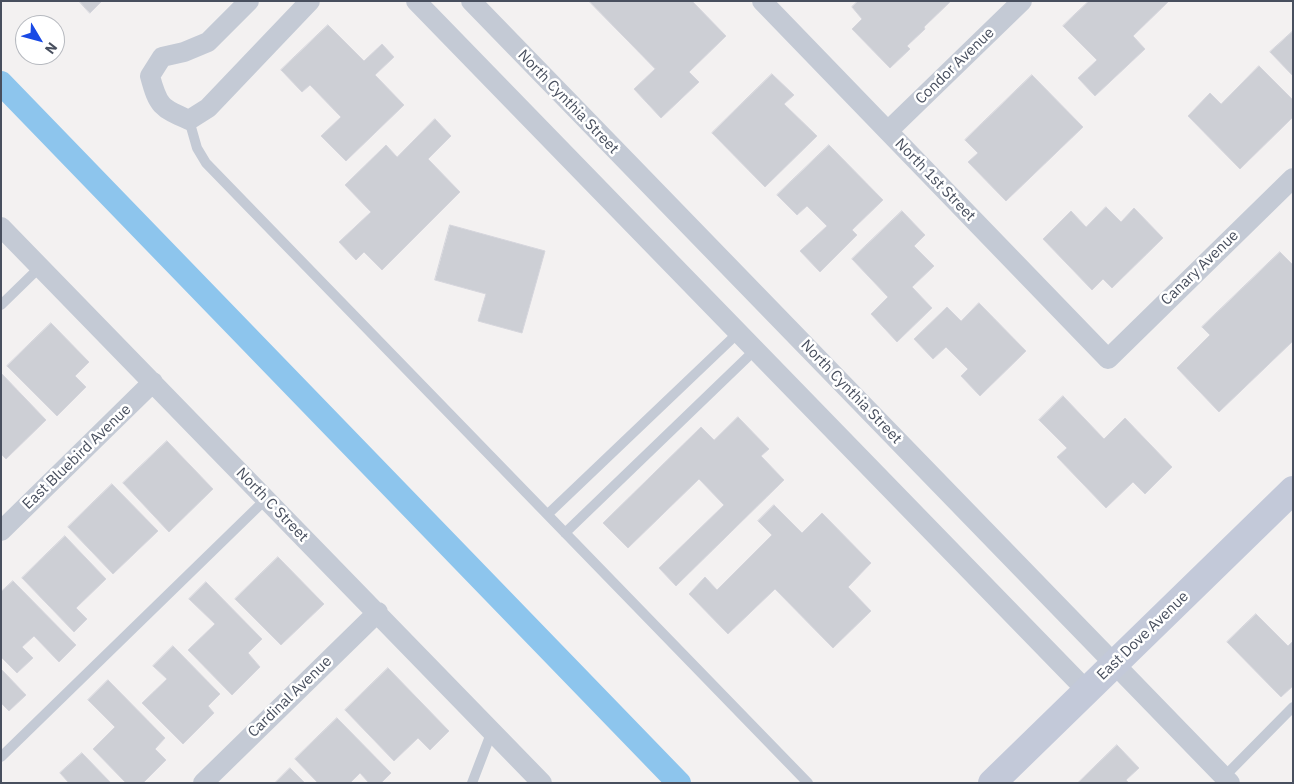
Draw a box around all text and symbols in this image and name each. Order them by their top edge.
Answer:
north arrow [15,15,65,65]
street label: Condor Avenue [912,24,998,108]
text: N [41,39,61,58]
street label: North Cynthia Street [514,46,622,158]
street label: North 1st Street [891,135,979,225]
street label: Canary Avenue [1158,227,1242,309]
street label: North Cynthia Street [797,336,905,448]
street label: East Bluebird Avenue [19,401,135,513]
street label: North C Street [232,464,312,546]
street label: East Dove Avenue [1094,588,1192,684]
street label: Cardinal Avenue [244,653,336,741]

